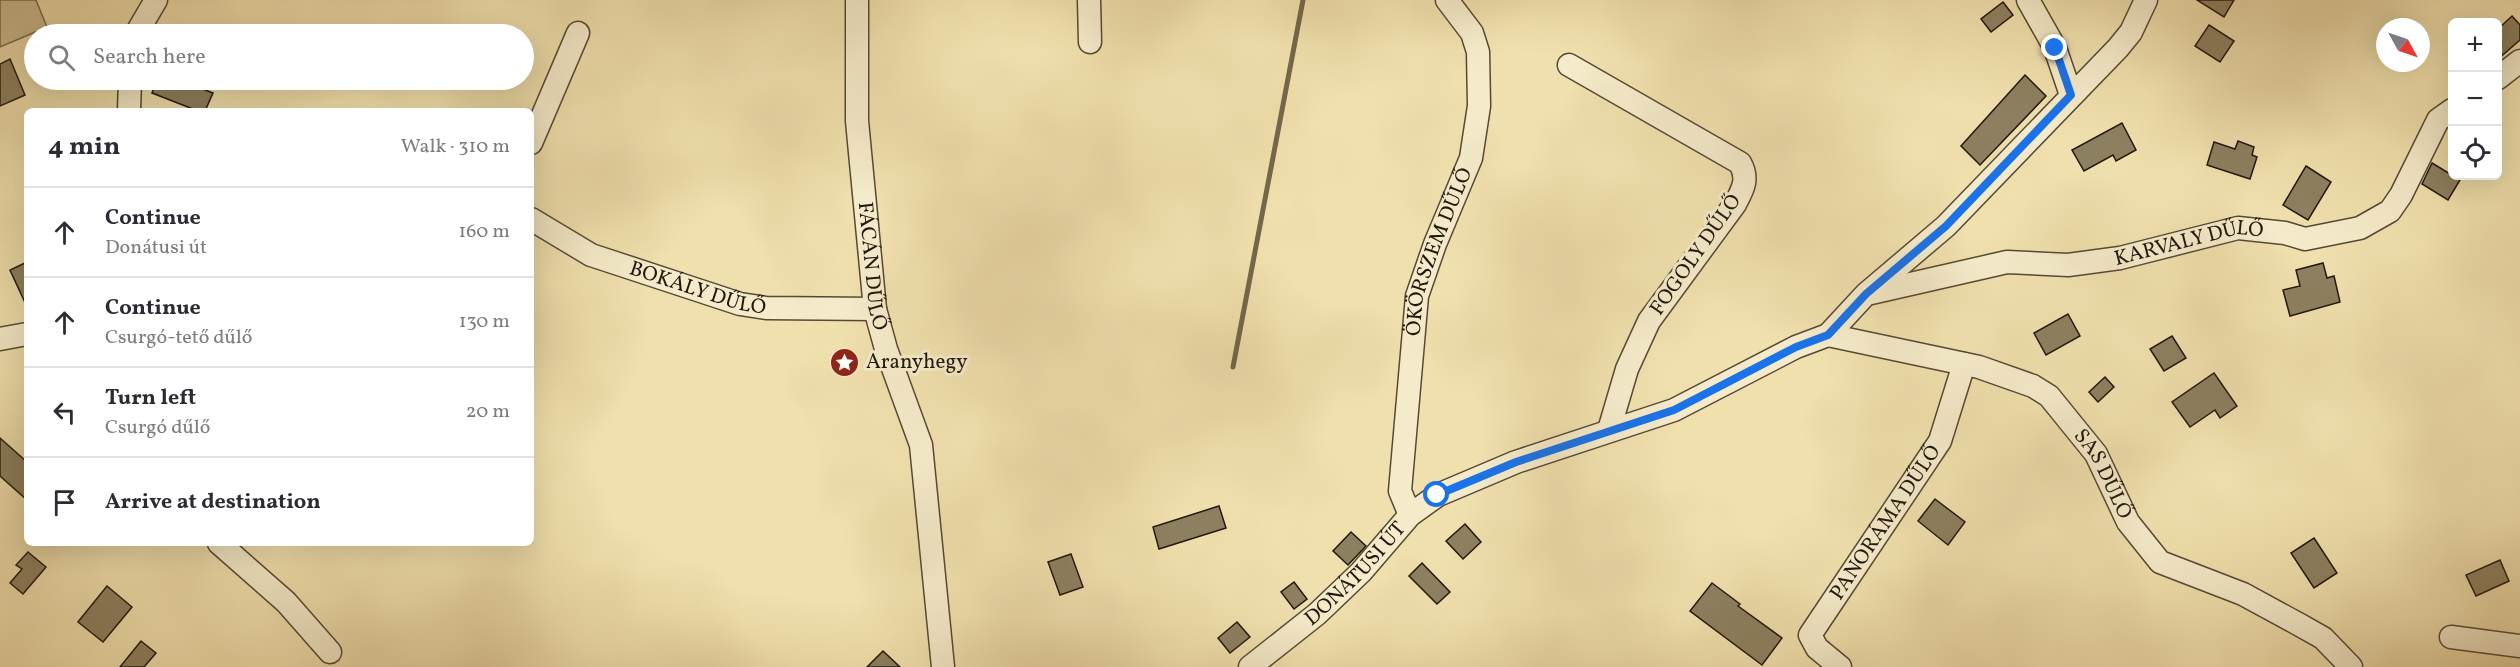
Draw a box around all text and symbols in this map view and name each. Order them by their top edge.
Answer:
north arrow [2376,18,2430,72]
map controls [2448,18,2502,180]
button: + [2448,18,2502,72]
search box [24,24,534,90]
route end [2041,34,2067,60]
icon: search [45,41,78,74]
text: Search here [93,42,206,73]
button: − [2448,72,2502,126]
button: locate [2448,126,2502,180]
text: 4 min [48,129,120,165]
text: Walk · 310 m [401,133,510,161]
street label: ÖKÖRSZEM DŰLŐ [1399,163,1480,337]
street label: FOGOLY DŰLŐ [1643,188,1749,322]
street label: FÁCÁN DŰLŐ [850,201,895,334]
text: Continue [105,203,201,234]
street label: KARVALY DŰLŐ [2111,213,2265,273]
icon: ahead [48,216,81,249]
text: 160 m [458,218,510,246]
text: Donátusi út [105,234,207,262]
street label: BOKÁLY DŰLŐ [625,254,768,322]
text: Continue [105,293,201,324]
icon: ahead [48,306,81,339]
text: 130 m [459,308,510,336]
text: Csurgó-tető dűlő [105,324,252,352]
place icon: Aranyhegy [829,346,861,378]
place label: Aranyhegy [866,348,968,377]
text: Turn left [105,383,196,414]
icon: left [48,396,81,429]
text: 20 m [466,398,510,426]
text: Csurgó dűlő [105,414,210,442]
street label: SAS DŰLŐ [2067,423,2139,524]
street label: PANORÁMA DŰLŐ [1823,439,1948,606]
route start [1423,481,1449,507]
icon: arrive [48,486,81,519]
text: Arrive at destination [105,487,321,518]
street label: DONÁTUSI ÚT [1298,515,1413,633]

